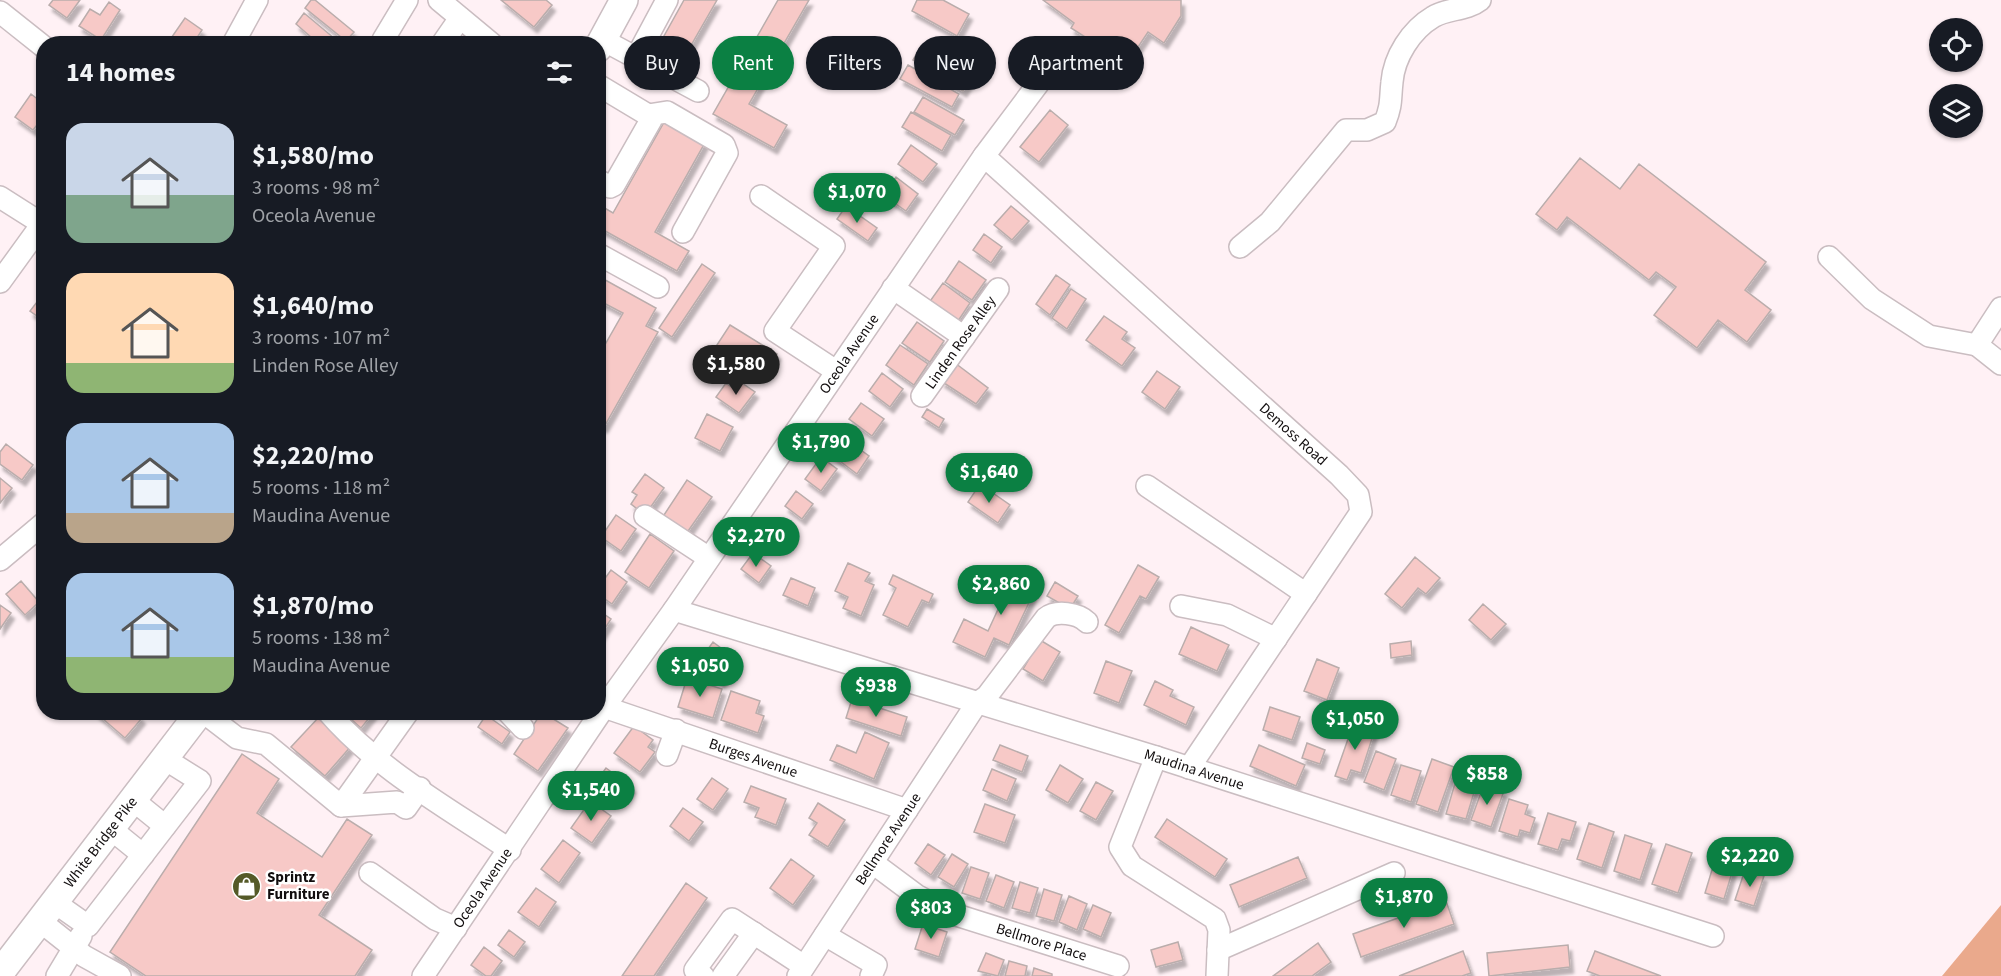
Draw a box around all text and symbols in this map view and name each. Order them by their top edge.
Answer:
map controls [1929,18,1983,138]
button: locate [1929,18,1983,72]
chip: Buy [624,36,700,90]
chip: Rent [712,36,794,90]
chip: Filters [806,36,902,90]
chip: New [914,36,996,90]
chip: Apartment [1008,36,1144,90]
text: 14 homes [66,54,175,91]
icon: filters [543,56,576,89]
button: layers [1929,84,1983,138]
text: $1,580/mo [252,137,374,174]
icon: home [114,147,186,219]
pin: $1,070 [808,173,906,224]
text: 3 rooms · 98 m² [252,174,380,202]
text: $1,070 [828,178,886,206]
text: Oceola Avenue [252,202,376,230]
text: $1,640/mo [252,287,374,324]
street label: Linden Rose Alley [920,292,1001,393]
icon: home [114,297,186,369]
street label: Oceola Avenue [814,310,884,398]
text: 3 rooms · 107 m² [252,324,390,352]
pin: $1,580 [687,345,785,396]
text: $1,580 [707,350,765,378]
text: Linden Rose Alley [252,352,398,380]
street label: Demoss Road [1254,398,1332,471]
pin: $1,790 [772,423,870,474]
text: $1,790 [792,428,850,456]
text: $2,220/mo [252,437,374,474]
icon: home [114,447,186,519]
pin: $1,640 [940,453,1038,504]
text: $1,640 [960,458,1018,486]
text: 5 rooms · 118 m² [252,474,390,502]
text: Maudina Avenue [252,502,390,530]
pin: $2,270 [707,517,805,568]
text: $2,270 [727,522,785,550]
pin: $2,860 [952,565,1050,616]
text: $2,860 [972,570,1030,598]
text: $1,870/mo [252,587,374,624]
icon: home [114,597,186,669]
text: 5 rooms · 138 m² [252,624,390,652]
pin: $1,050 [651,647,749,698]
text: Maudina Avenue [252,652,390,680]
text: $1,050 [671,652,729,680]
pin: $938 [840,667,912,718]
text: $938 [855,672,897,700]
pin: $1,050 [1306,700,1404,751]
text: $1,050 [1326,705,1384,733]
street label: Burges Avenue [706,733,800,783]
street label: Maudina Avenue [1142,744,1247,796]
pin: $858 [1451,755,1523,806]
text: $858 [1466,760,1508,788]
pin: $1,540 [542,771,640,822]
text: $1,540 [562,776,620,804]
street label: Bellmore Avenue [850,789,926,889]
street label: White Bridge Pike [59,792,142,892]
pin: $2,220 [1701,837,1799,888]
text: $2,220 [1721,842,1779,870]
street label: Oceola Avenue [448,844,517,933]
place label: Sprintz Furniture [267,867,330,905]
shop icon: Sprintz Furniture [230,870,262,902]
pin: $1,870 [1355,878,1453,929]
text: $1,870 [1375,883,1433,911]
pin: $803 [895,889,967,940]
text: $803 [910,894,952,922]
street label: Bellmore Place [993,918,1089,966]

